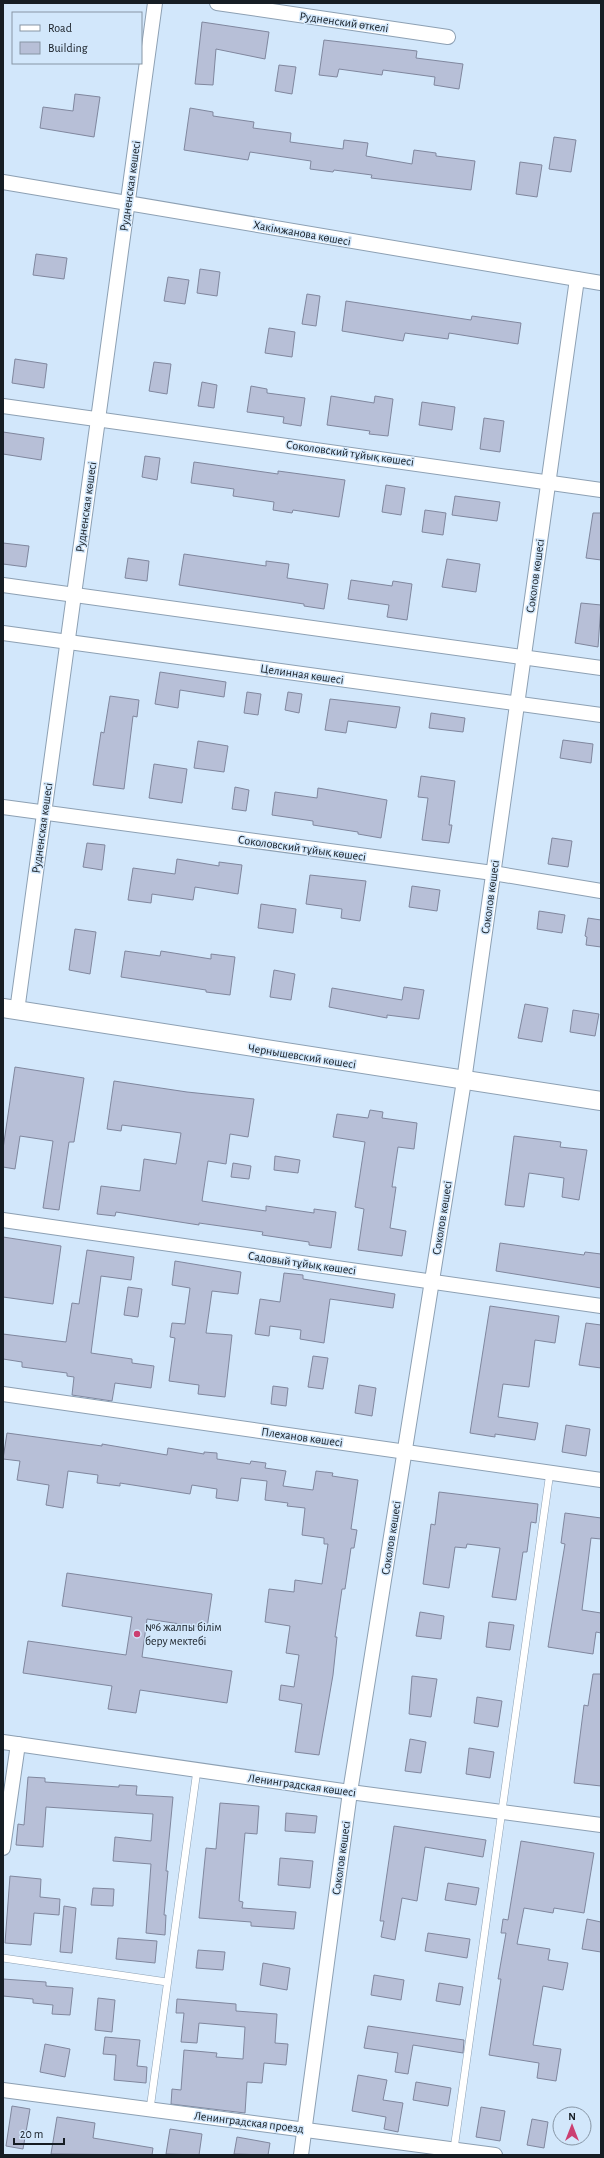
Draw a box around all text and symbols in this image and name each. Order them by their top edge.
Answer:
street label: Рудненский өткелі [299,10,389,35]
legend [12,12,142,64]
text: Road [48,22,72,34]
text: Building [48,42,88,54]
street label: Рудненская көшесі [118,140,143,232]
street label: Хакімжанова көшесі [252,219,352,247]
street label: Соколовский тұйық көшесі [285,438,415,468]
street label: Рудненская көшесі [74,461,99,553]
street label: Соколов көшесі [524,538,546,614]
street label: Целинная көшесі [260,662,344,686]
street label: Рудненская көшесі [30,782,55,874]
street label: Соколовский тұйық көшесі [237,833,367,863]
street label: Соколов көшесі [479,859,501,935]
street label: Чернышевский көшесі [247,1042,357,1070]
street label: Соколов көшесі [430,1180,454,1256]
street label: Садовый тұйық көшесі [247,1249,357,1277]
street label: Плеханов көшесі [261,1425,343,1449]
street label: Соколов көшесі [379,1500,403,1576]
place label: №6 жалпы білім беру мектебі [145,1621,222,1648]
marker: №6 жалпы білім беру мектебі [132,1629,142,1639]
street label: Ленинградская көшесі [247,1771,357,1799]
street label: Соколов көшесі [330,1820,352,1896]
north arrow [552,2106,592,2146]
street label: Ленинградская проезд [193,2109,305,2135]
text: N [568,2111,576,2122]
scale bar [14,2120,64,2146]
text: 20 m [20,2128,43,2140]

